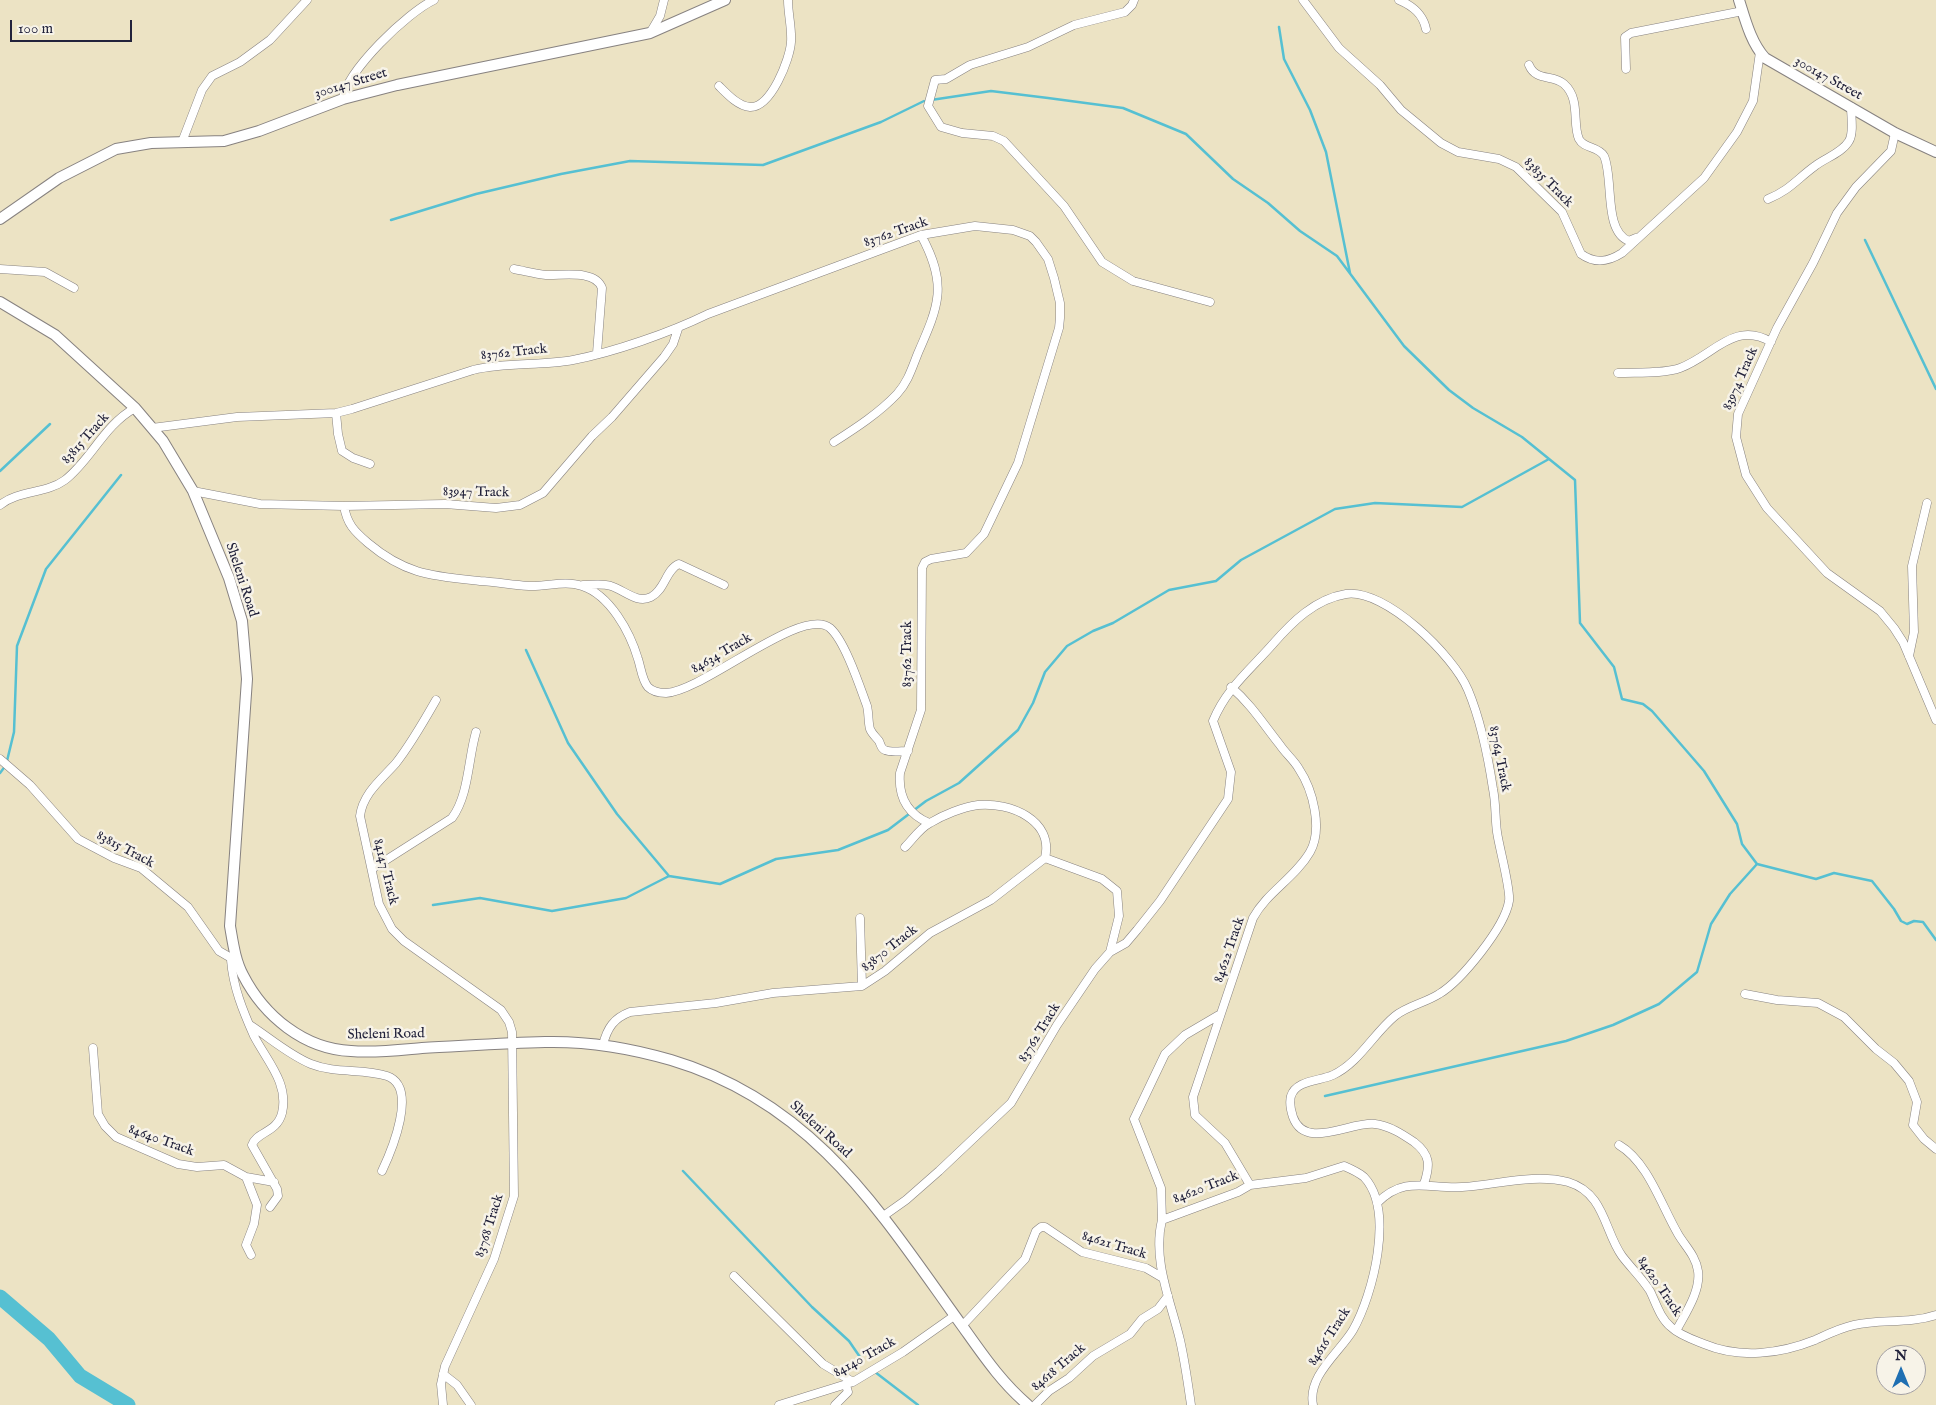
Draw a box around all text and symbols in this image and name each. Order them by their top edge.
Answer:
scale bar [12,10,135,42]
text: 100 m [18,19,53,38]
street label: 300147 Street [1791,53,1865,105]
street label: 300147 Street [313,65,389,103]
street label: 83835 Track [1520,155,1576,211]
street label: 83762 Track [862,214,930,252]
street label: 83762 Track [480,341,548,365]
street label: 83974 Track [1720,345,1762,413]
street label: 83815 Track [59,410,113,468]
street label: 83947 Track [443,484,509,502]
street label: Sheleni Road [221,541,261,619]
street label: 83762 Track [900,621,916,687]
street label: 84634 Track [689,630,755,678]
street label: 83764 Track [1484,725,1514,793]
street label: 83815 Track [93,828,157,872]
street label: 84147 Track [369,837,401,907]
street label: 84622 Track [1211,915,1249,985]
street label: 83870 Track [859,922,921,976]
street label: 83762 Track [1015,1000,1065,1066]
street label: Sheleni Road [347,1026,425,1044]
street label: Sheleni Road [786,1098,854,1162]
street label: 84640 Track [126,1121,196,1161]
street label: 84620 Track [1171,1168,1241,1208]
street label: 83768 Track [472,1192,508,1260]
street label: 84621 Track [1080,1228,1148,1264]
street label: 84620 Track [1633,1254,1685,1320]
street label: 84616 Track [1305,1305,1355,1369]
street label: 84140 Track [831,1334,899,1382]
street label: 84618 Track [1028,1340,1090,1396]
north arrow [1876,1345,1926,1395]
text: N [1895,1347,1907,1365]

